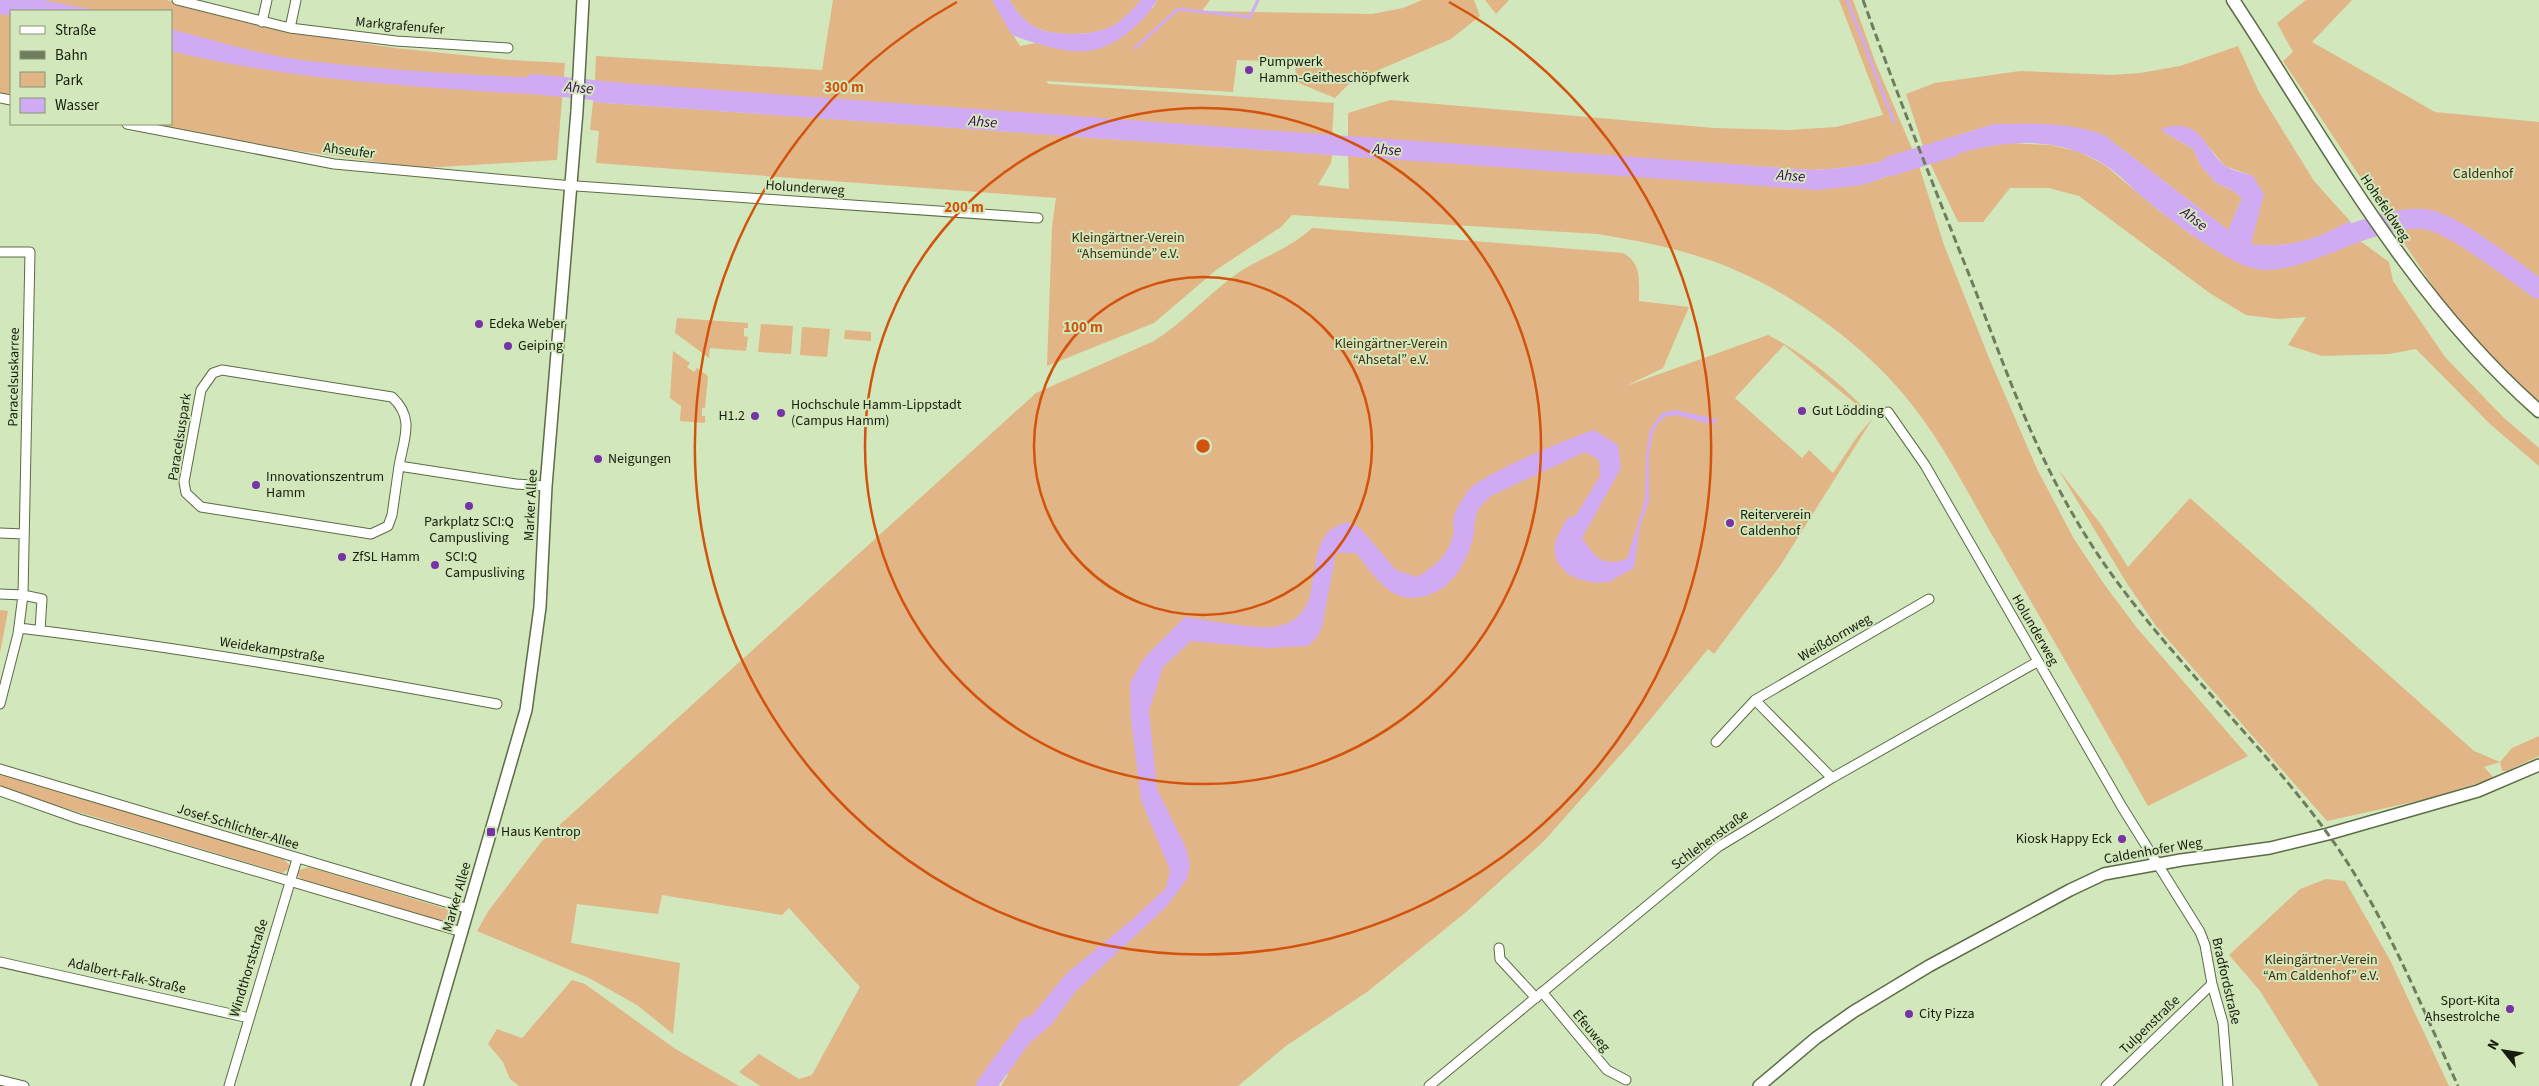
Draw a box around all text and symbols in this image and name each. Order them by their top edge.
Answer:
legend [10,10,172,125]
street label: Markgrafenufer [355,12,446,40]
text: Straße [55,20,96,41]
text: Bahn [55,45,88,66]
place label: Pumpwerk Hamm-Geitheschöpfwerk [1259,52,1409,88]
marker: Pumpwerk Hamm-Geitheschöpfwerk [1243,64,1255,76]
text: Park [55,70,84,91]
water label: Ahse [563,76,594,100]
text: 300 m [824,77,864,98]
text: Wasser [55,95,100,116]
water label: Ahse [967,110,998,134]
street label: Ahseufer [322,138,376,164]
water label: Ahse [1371,138,1402,161]
water label: Ahse [1775,164,1806,187]
park label: Caldenhof [2453,164,2514,184]
street label: Hohefeldweg [2355,170,2415,246]
street label: Holunderweg [765,175,845,201]
text: 200 m [944,197,984,218]
water label: Ahse [2175,201,2212,236]
park label: Kleingärtner-Verein “Ahsemünde” e.V. [1071,228,1185,264]
place label: Edeka Weber [489,314,565,334]
text: 100 m [1063,317,1103,338]
marker: Edeka Weber [473,318,485,330]
street label: Paracelsuskarree [3,327,25,427]
park label: Kleingärtner-Verein “Ahsetal” e.V. [1334,334,1448,370]
place label: Geiping [518,336,563,356]
marker: Geiping [502,340,514,352]
street label: Paracelsuspark [163,392,197,482]
place label: Hochschule Hamm-Lippstadt (Campus Hamm) [791,395,962,431]
place label: Gut Lödding [1812,401,1884,421]
marker: Gut Lödding [1796,405,1808,417]
place label: H1.2 [718,406,745,426]
marker: Hochschule Hamm-Lippstadt (Campus Hamm) [775,407,787,419]
marker: H1.2 [749,410,761,422]
centre of rings [1194,437,1212,455]
place label: Neigungen [608,449,671,469]
marker: Neigungen [592,453,604,465]
place label: Innovationszentrum Hamm [266,467,384,503]
street label: Marker Allee [519,468,543,541]
marker: Innovationszentrum Hamm [250,479,262,491]
marker: Parkplatz SCI:Q Campusliving [463,500,475,512]
place label: Reiterverein Caldenhof [1740,505,1811,541]
place label: Parkplatz SCI:Q Campusliving [424,512,514,548]
marker: Reiterverein Caldenhof [1724,517,1736,529]
place label: ZfSL Hamm [352,547,420,567]
place label: SCI:Q Campusliving [445,547,525,583]
marker: ZfSL Hamm [336,551,348,563]
marker: SCI:Q Campusliving [429,559,441,571]
street label: Holunderweg [2007,591,2063,669]
street label: Weißdornweg [1795,609,1875,667]
street label: Weidekampstraße [218,632,326,668]
street label: Josef-Schlichter-Allee [175,799,301,855]
street label: Schlehenstraße [1667,805,1753,875]
place label: Haus Kentrop [501,822,581,842]
marker: Haus Kentrop [485,826,497,838]
place label: Kiosk Happy Eck [2016,829,2112,849]
street label: Caldenhofer Weg [2102,833,2204,869]
marker: Kiosk Happy Eck [2116,833,2128,845]
street label: Marker Allee [437,860,477,934]
street label: Windthorststraße [225,916,273,1020]
street label: Bradfordstraße [2206,936,2246,1026]
park label: Kleingärtner-Verein “Am Caldenhof” e.V. [2263,950,2379,986]
street label: Adalbert-Falk-Straße [66,953,188,999]
street label: Tulpenstraße [2115,991,2185,1059]
place label: Sport-Kita Ahsestrolche [2425,991,2500,1027]
marker: Sport-Kita Ahsestrolche [2504,1003,2516,1015]
place label: City Pizza [1919,1004,1975,1024]
street label: Efeuweg [1567,1006,1615,1056]
marker: City Pizza [1903,1008,1915,1020]
north arrow [2479,1026,2529,1076]
text: N [2483,1036,2505,1054]

